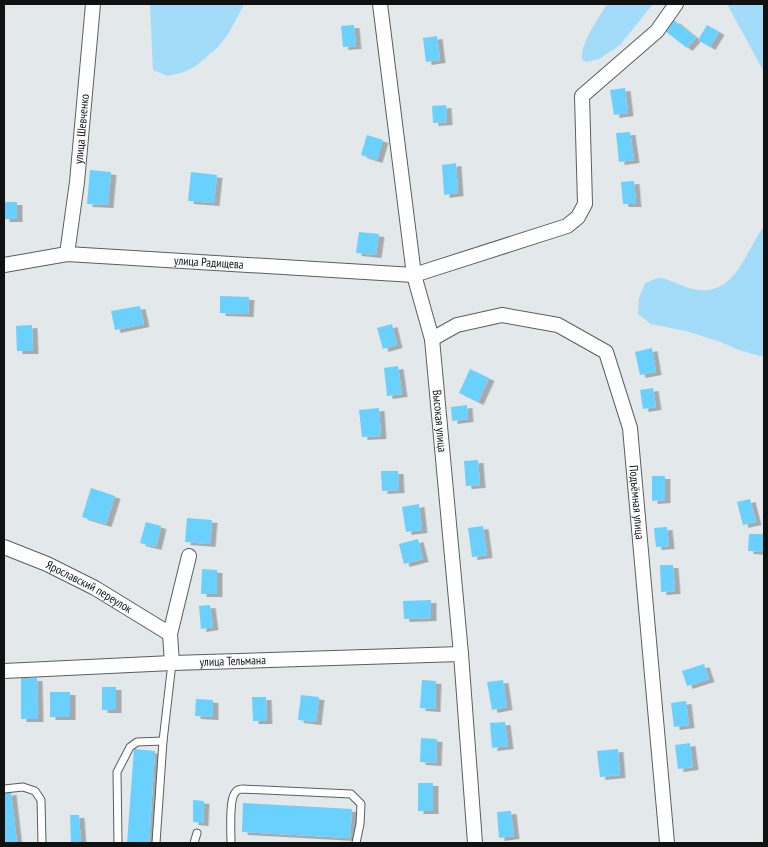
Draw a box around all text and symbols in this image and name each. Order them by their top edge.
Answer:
street label: улица Шевченко [71,93,92,164]
street label: улица Радищева [174,252,244,272]
street label: Высокая улица [430,389,450,453]
street label: Подъёмная улица [626,464,648,540]
street label: Ярославский переулок [44,557,135,616]
street label: улица Тельмана [199,652,266,669]

